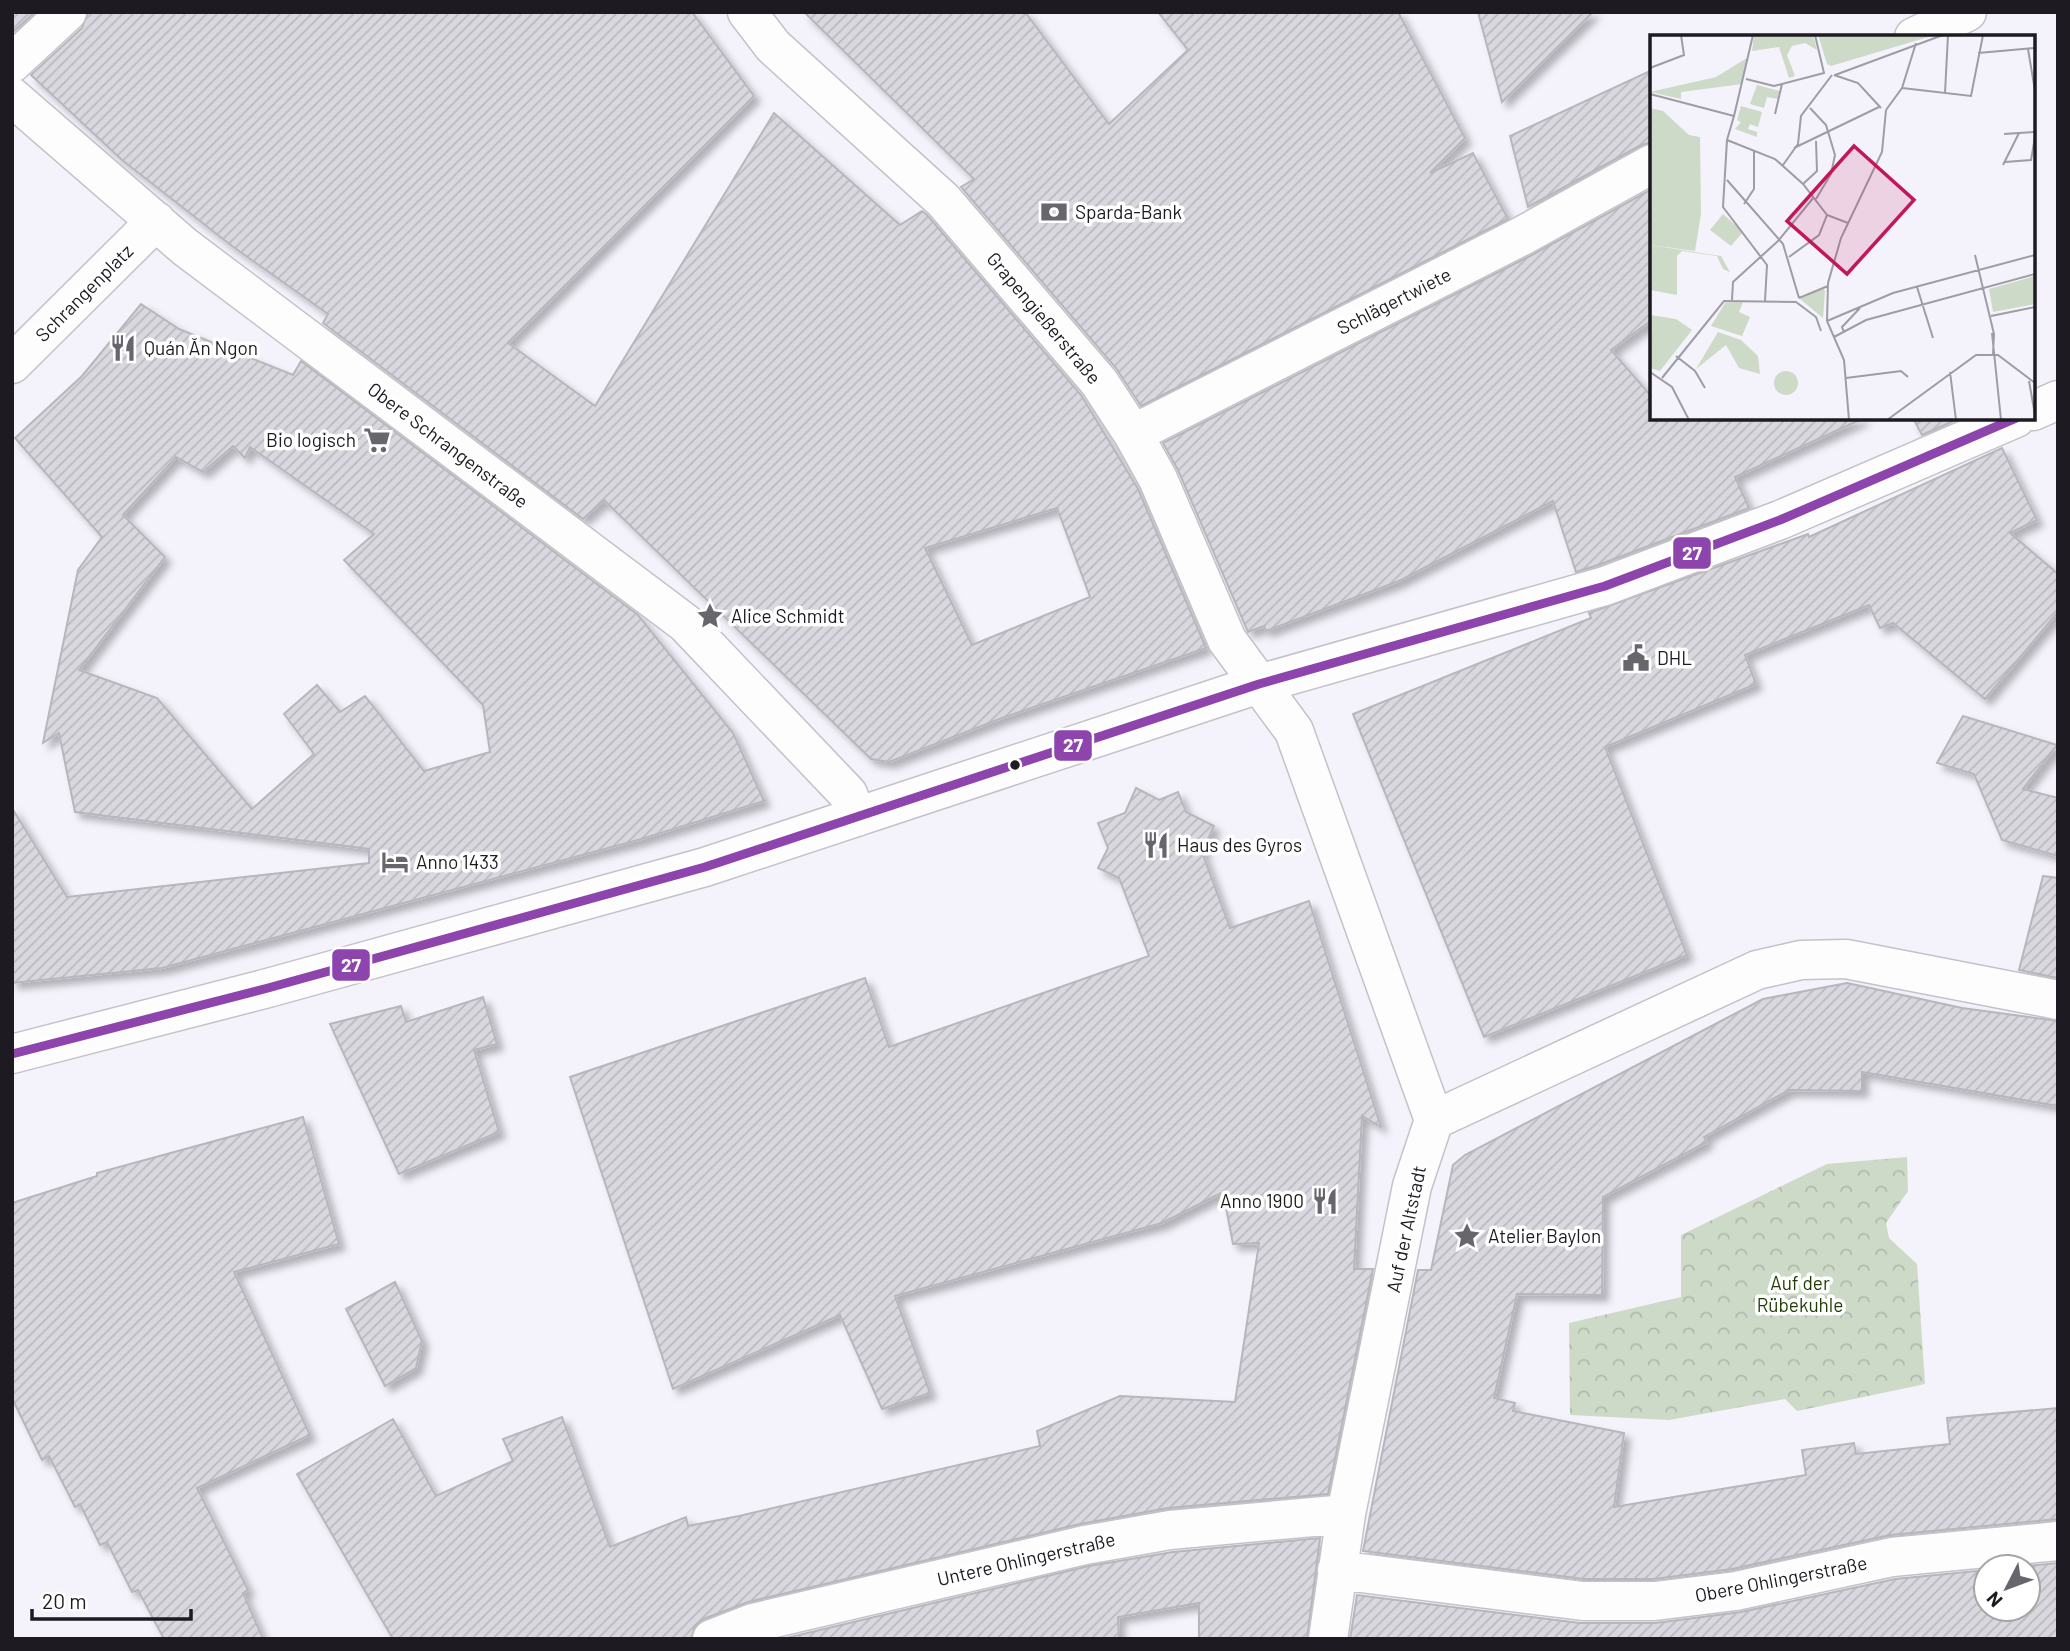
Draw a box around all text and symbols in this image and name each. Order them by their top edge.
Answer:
inset map [1650,35,2035,420]
bank icon: Sparda-Bank [1039,197,1069,227]
place label: Sparda-Bank [1075,200,1182,223]
street label: Schrangenplatz [30,239,137,346]
street label: Grapengießerstraße [983,247,1106,388]
street label: Schlägertwiete [1333,262,1455,339]
restaurant icon: Quán Ăn Ngon [108,333,138,363]
place label: Quán Ăn Ngon [144,336,258,359]
street label: Obere Schrangenstraße [364,377,533,512]
supermarket icon: Bio logisch [362,425,392,455]
place label: Bio logisch [266,428,356,451]
line badge: 27 [1672,536,1712,570]
text: 27 [1682,541,1703,564]
place icon: Alice Schmidt [695,601,725,631]
place label: Alice Schmidt [731,604,845,627]
public building icon: DHL [1621,643,1651,673]
place label: DHL [1657,646,1692,669]
line badge: 27 [1053,729,1093,762]
text: 27 [1063,733,1084,756]
unlabelled marker [1008,758,1022,772]
restaurant icon: Haus des Gyros [1141,830,1171,860]
place label: Haus des Gyros [1177,833,1302,856]
hotel icon: Anno 1433 [380,847,410,877]
place label: Anno 1433 [416,850,499,873]
line badge: 27 [331,948,371,982]
text: 27 [341,953,362,976]
street label: Auf der Altstadt [1381,1163,1430,1295]
restaurant icon: Anno 1900 [1310,1186,1340,1216]
place label: Anno 1900 [1220,1189,1304,1212]
place icon: Atelier Baylon [1452,1221,1482,1251]
place label: Atelier Baylon [1488,1224,1601,1247]
park label: Auf der Rübekuhle [1757,1271,1843,1316]
street label: Untere Ohlingerstraße [935,1527,1117,1590]
street label: Obere Ohlingerstraße [1693,1551,1869,1606]
north arrow [1972,1553,2042,1623]
scale bar [32,1578,191,1622]
text: N [1981,1587,2007,1612]
text: 20 m [42,1588,87,1613]

